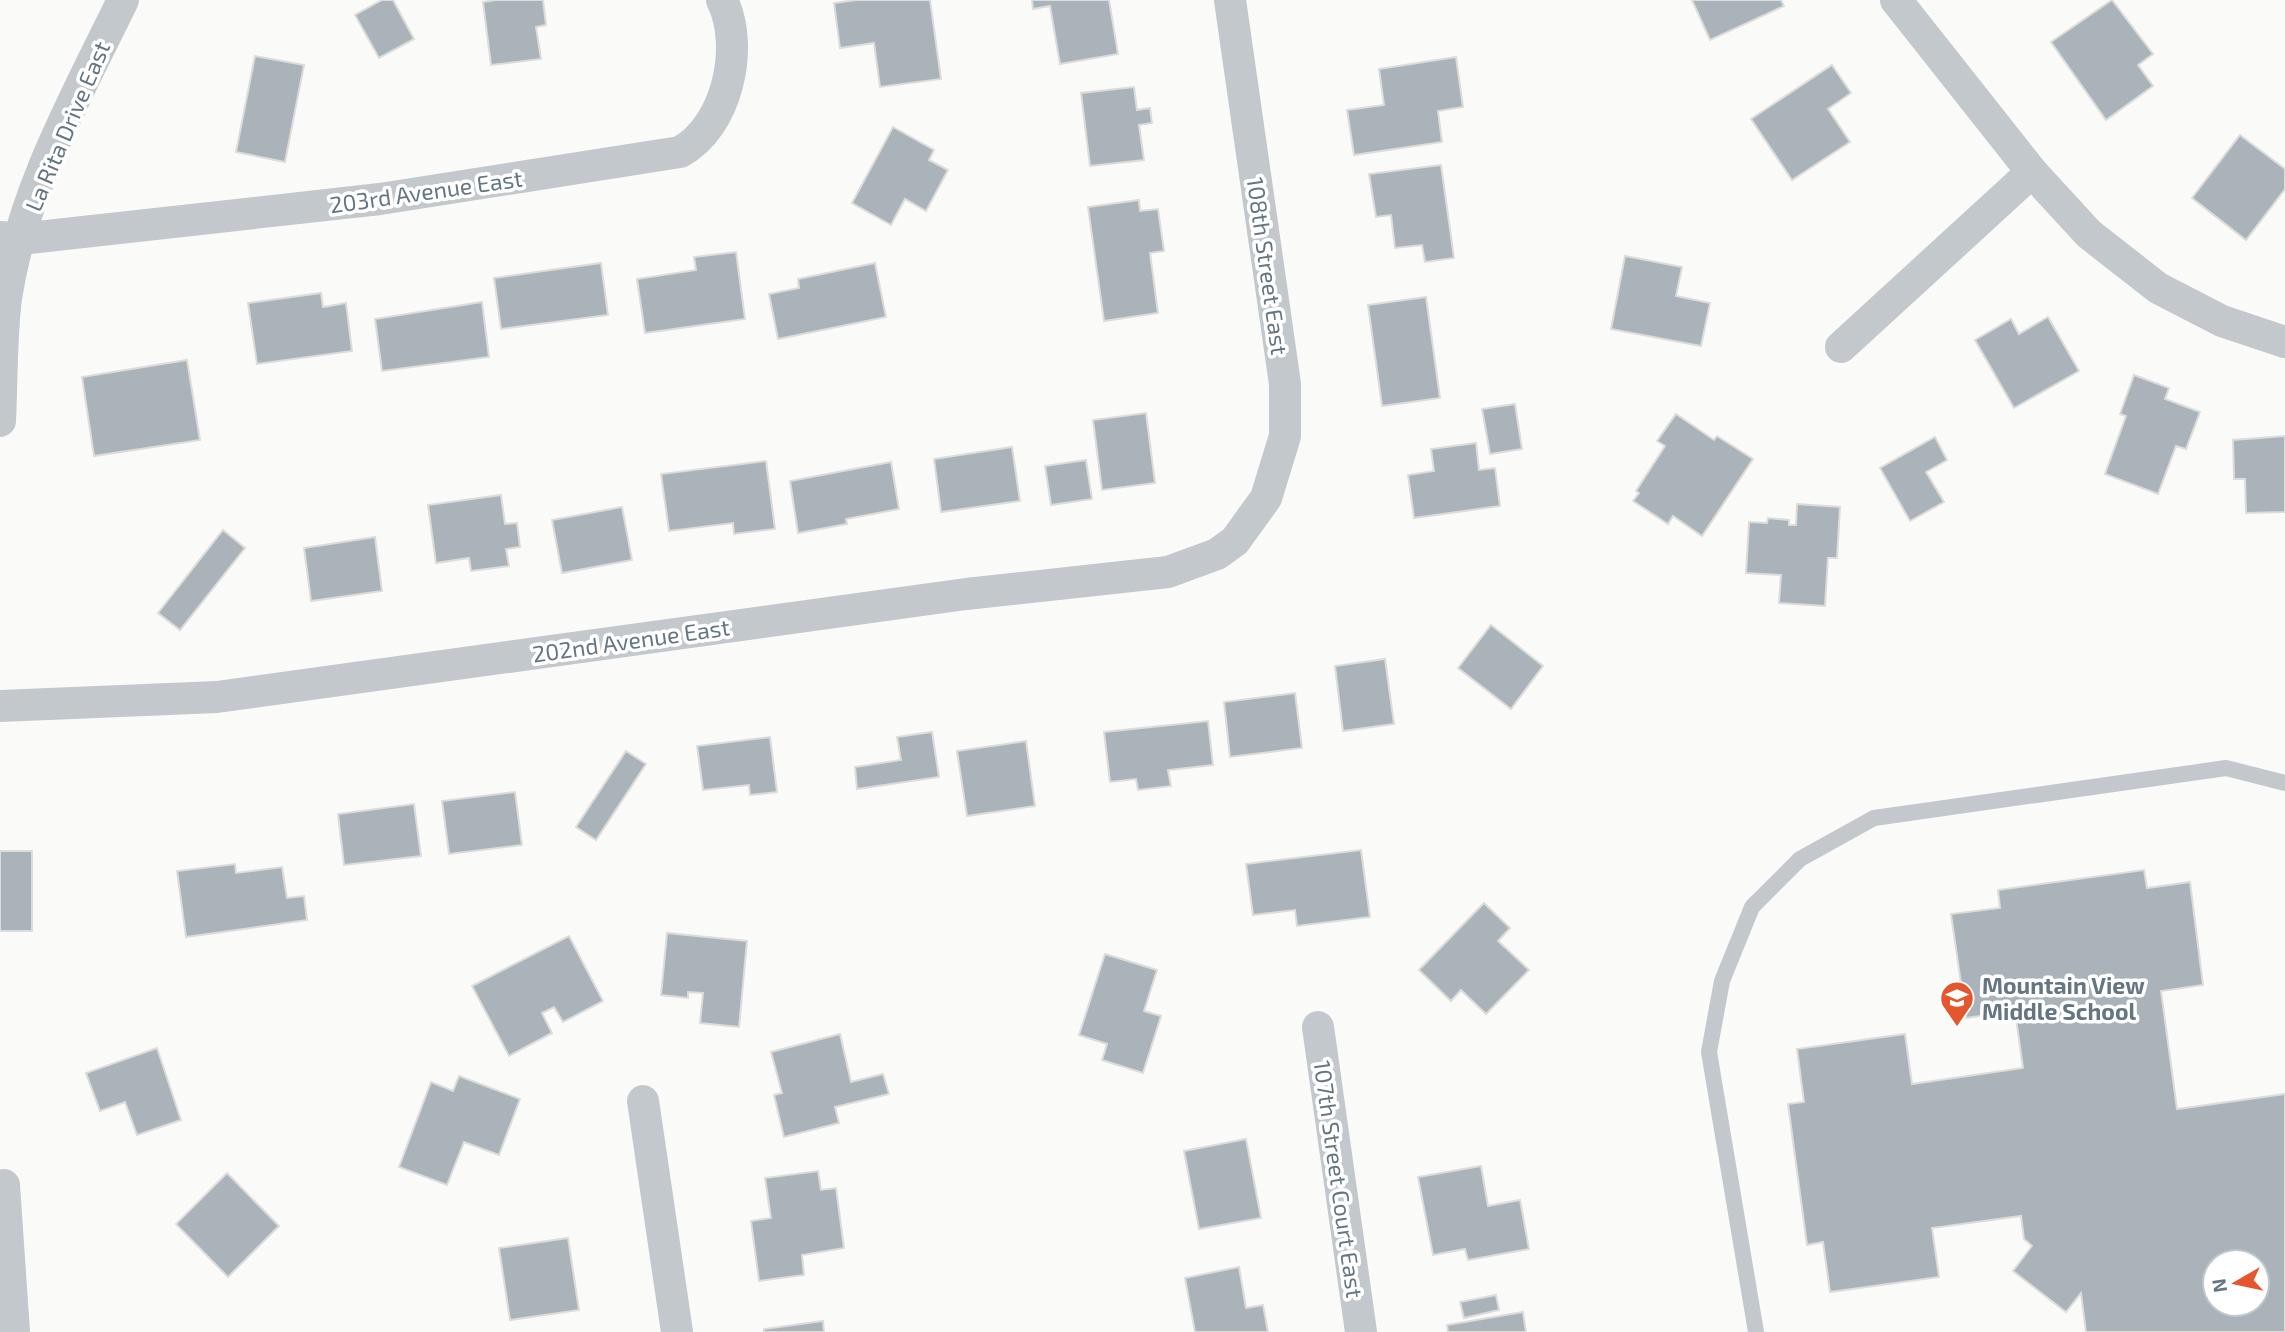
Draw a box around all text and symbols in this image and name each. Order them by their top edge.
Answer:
street label: La Rita Drive East [19,37,115,215]
street label: 203rd Avenue East [328,164,524,218]
street label: 108th Street East [1242,175,1294,357]
street label: 202nd Avenue East [531,612,732,668]
place label: Mountain View Middle School [1982,971,2145,1025]
school or university icon: Mountain View Middle School [1938,979,1976,1028]
street label: 107th Street Court East [1308,1058,1370,1300]
north arrow [2201,1248,2271,1318]
text: N [2206,1277,2231,1294]

